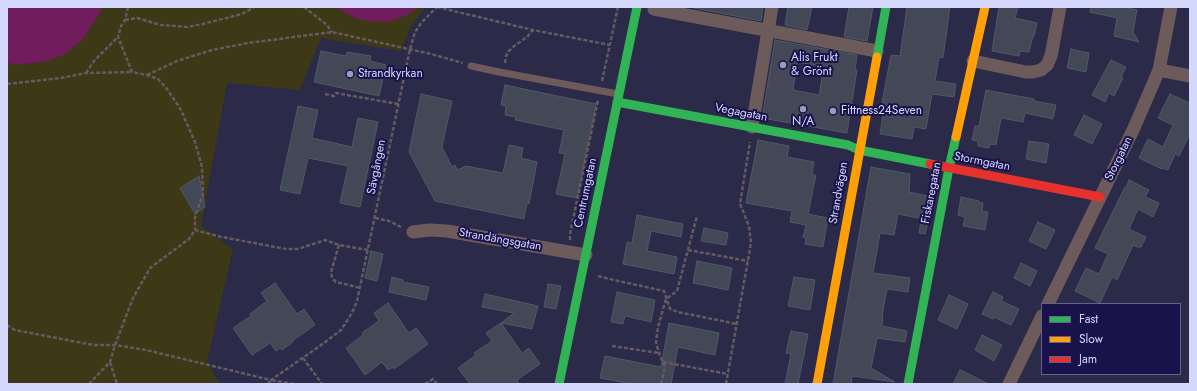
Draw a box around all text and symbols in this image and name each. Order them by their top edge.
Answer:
place label: Alis Frukt & Grönt [791,51,838,79]
marker: Alis Frukt & Grönt [778,60,788,70]
place label: Strandkyrkan [358,67,423,81]
marker: Strandkyrkan [345,69,355,79]
street label: Vegagatan [713,101,769,125]
marker: N/A [798,104,808,114]
place label: Fittness24Seven [841,104,922,118]
marker: Fittness24Seven [828,106,838,116]
place label: N/A [792,115,814,129]
street label: Storgatan [1102,134,1136,184]
street label: Sävgången [365,138,389,196]
street label: Stormgatan [953,149,1011,175]
street label: Centrumgatan [572,157,600,229]
street label: Strandvägen [826,161,852,225]
street label: Fiskaregatan [919,161,945,225]
street label: Strandängsgatan [457,226,543,254]
legend [1041,303,1181,375]
text: Fast [1079,310,1098,328]
text: Slow [1079,330,1103,348]
text: Jam [1079,350,1097,368]

